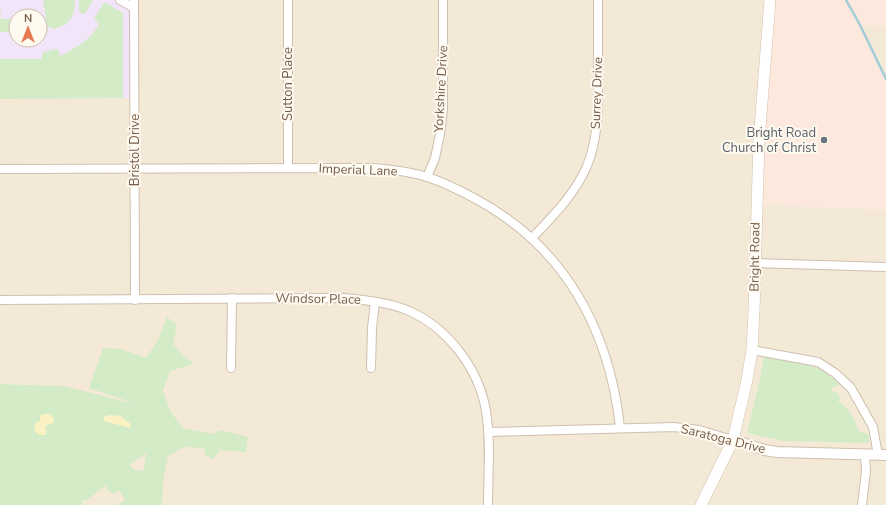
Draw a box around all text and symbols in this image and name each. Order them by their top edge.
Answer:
north arrow [8,8,48,48]
text: N [24,11,32,26]
street label: Yorkshire Drive [430,45,452,134]
street label: Sutton Place [279,47,297,121]
street label: Surrey Drive [587,57,607,129]
street label: Bristol Drive [126,114,144,186]
place label: Bright Road Church of Christ [722,124,816,157]
marker: Bright Road Church of Christ [819,135,829,145]
street label: Imperial Lane [318,160,398,180]
street label: Bright Road [745,222,765,292]
street label: Windsor Place [275,289,361,309]
street label: Saratoga Drive [679,420,767,458]

